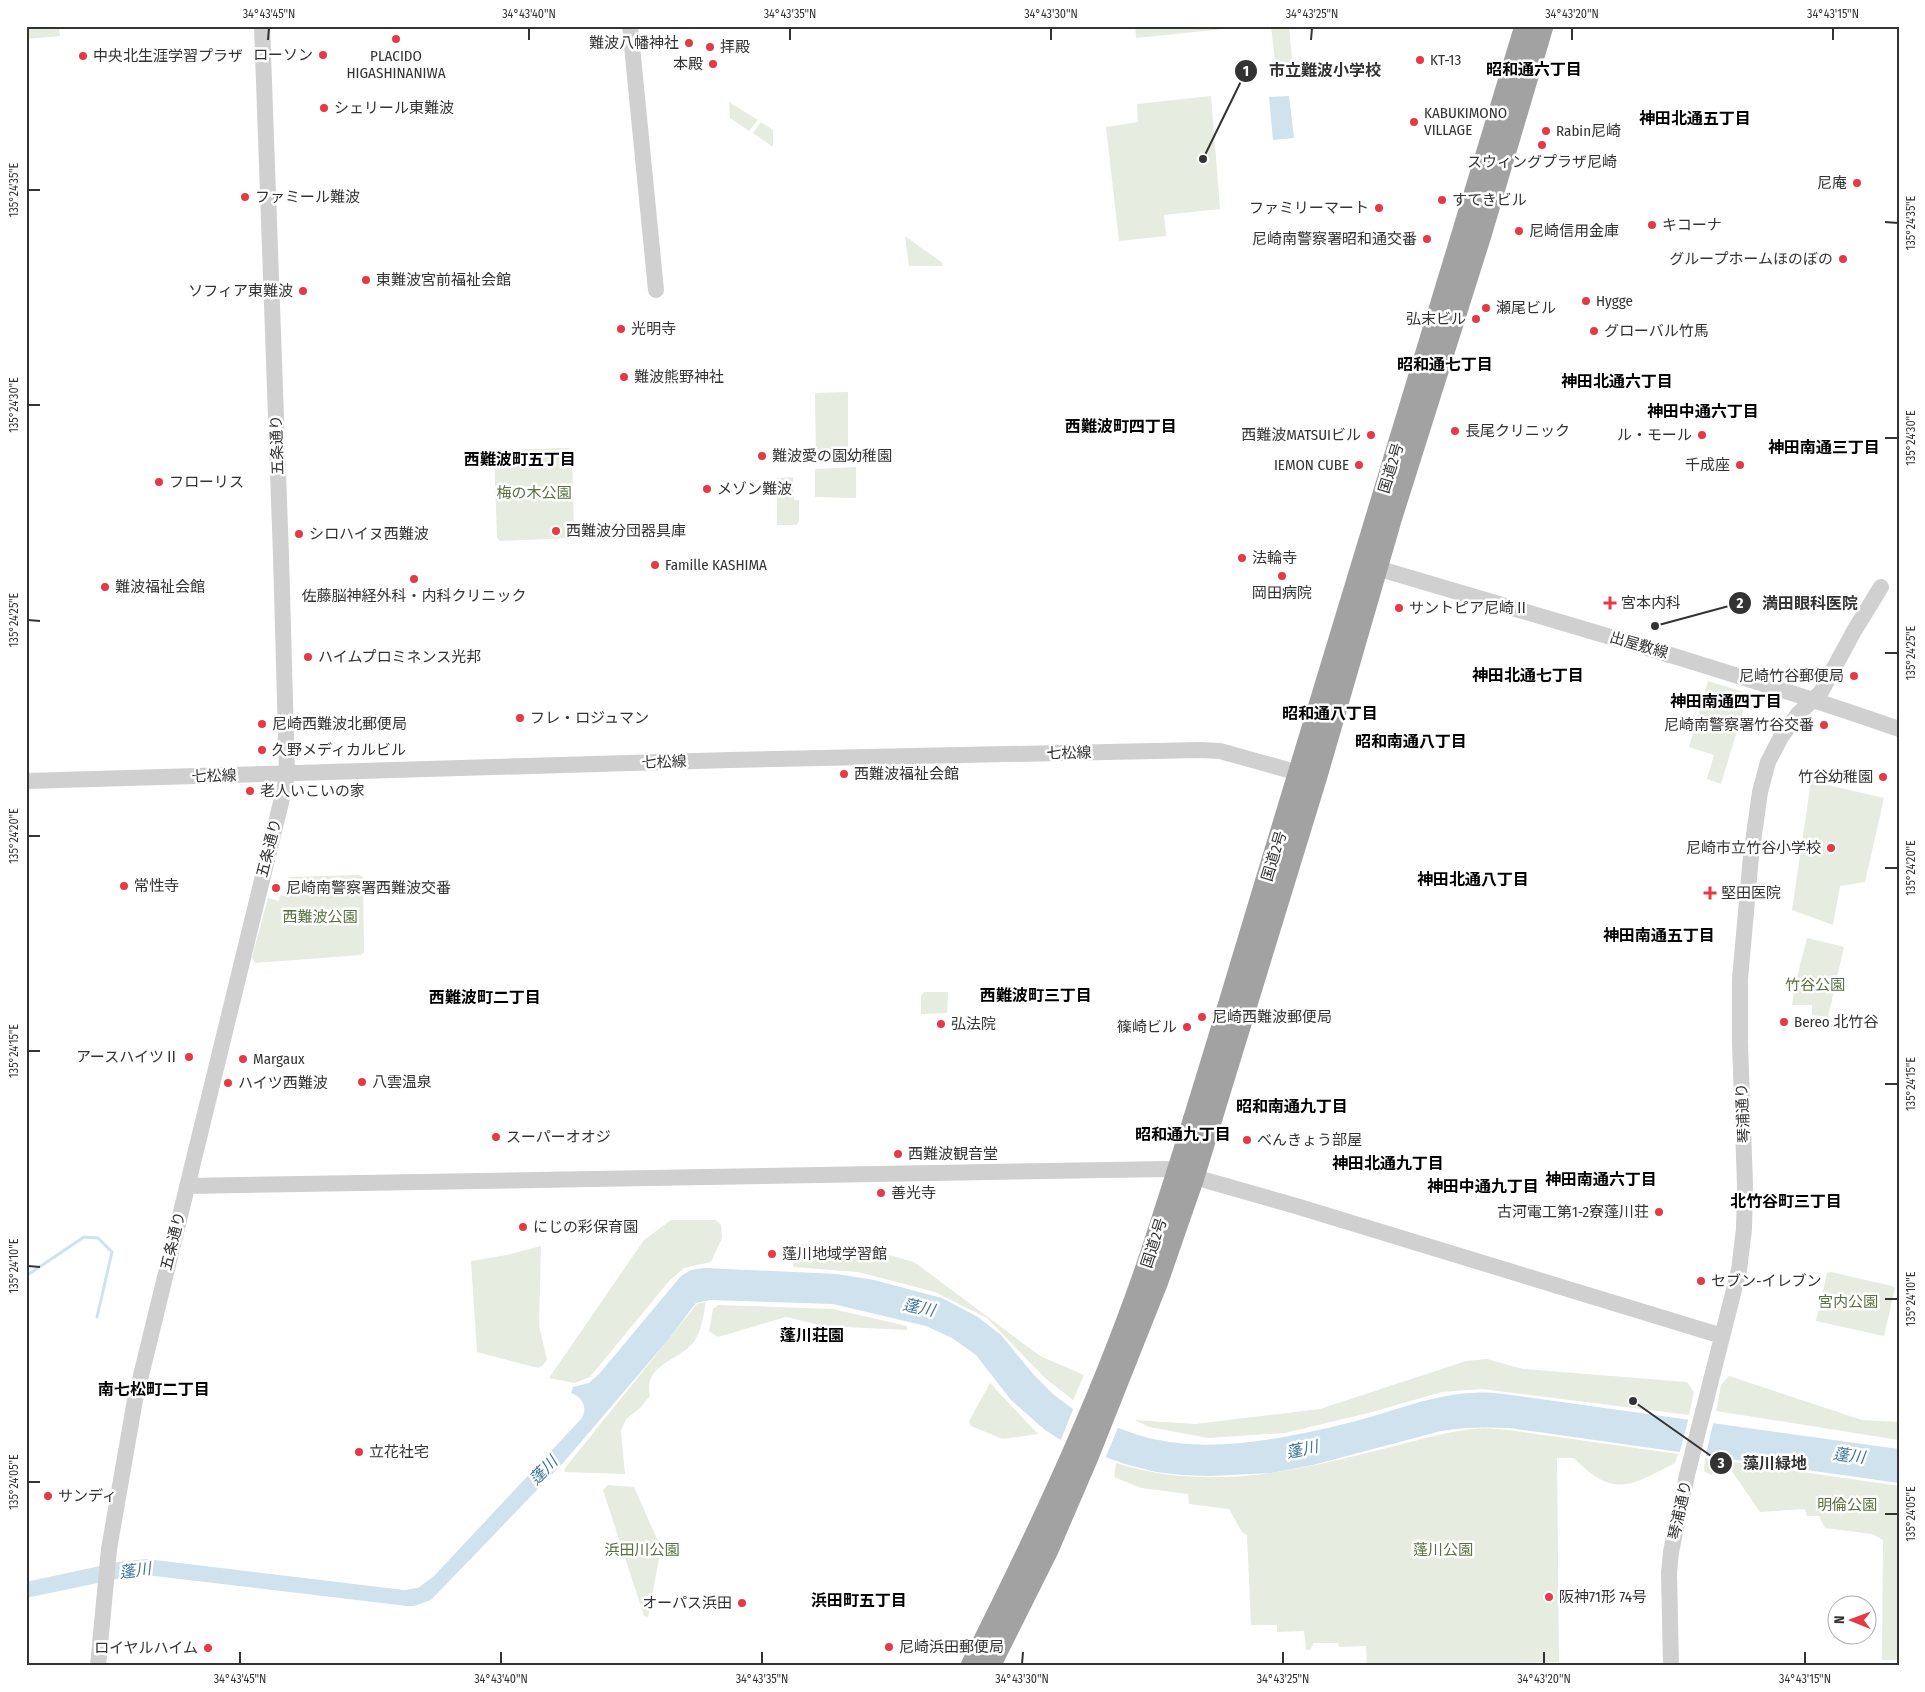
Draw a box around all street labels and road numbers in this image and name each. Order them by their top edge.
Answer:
street label: 五条通り [267,415,287,475]
street label: 国道2号 [1375,441,1407,495]
street label: 出屋敷線 [1608,628,1670,662]
street label: 七松線 [1046,744,1092,762]
street label: 七松線 [641,752,687,772]
street label: 七松線 [191,766,237,786]
street label: 五条通り [253,817,285,879]
street label: 国道2号 [1258,829,1290,883]
street label: 琴浦通り [1732,1083,1754,1143]
street label: 五条通り [157,1210,189,1272]
street label: 国道2号 [1137,1216,1171,1270]
street label: 琴浦通り [1665,1479,1695,1541]

